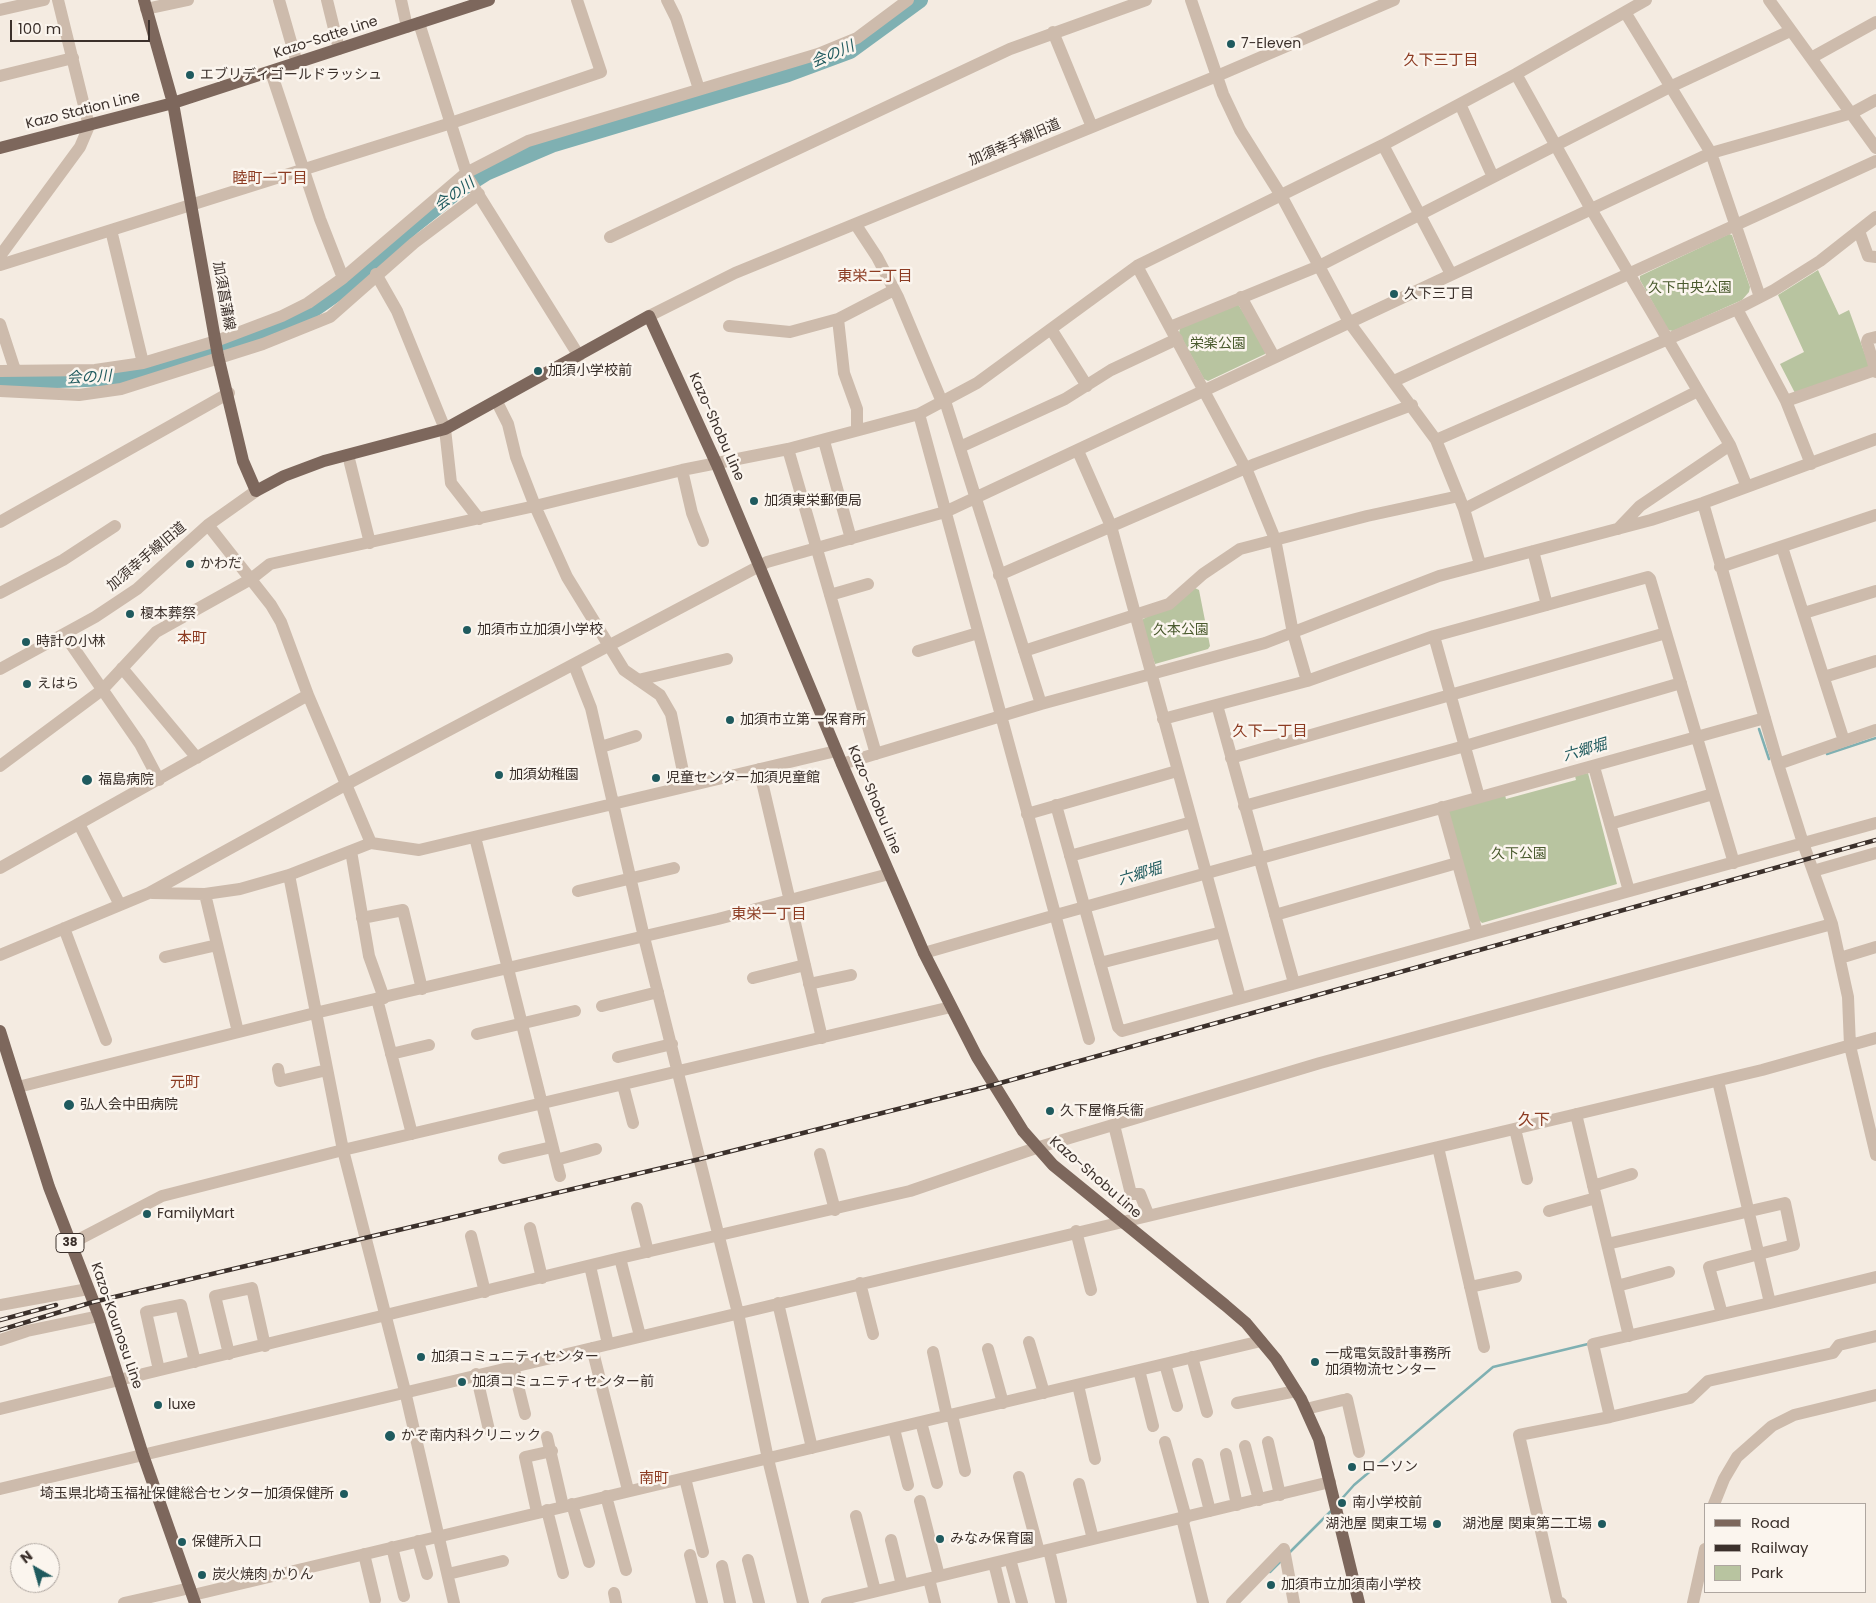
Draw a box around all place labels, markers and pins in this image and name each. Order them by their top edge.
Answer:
place label: 7-Eleven [1241,36,1301,52]
marker: 7-Eleven [1225,38,1237,50]
place label: エブリディゴールドラッシュ [200,67,382,83]
marker: エブリディゴールドラッシュ [184,69,196,81]
place label: 久下三丁目 [1404,286,1474,302]
marker: 久下三丁目 [1388,288,1400,300]
place label: 加須小学校前 [548,363,632,379]
marker: 加須小学校前 [532,365,544,377]
place label: 加須東栄郵便局 [764,493,862,509]
marker: 加須東栄郵便局 [748,495,760,507]
place label: かわだ [200,556,242,572]
marker: かわだ [184,558,196,570]
place label: 榎本葬祭 [140,606,196,622]
marker: 榎本葬祭 [124,608,136,620]
place label: 加須市立加須小学校 [477,622,603,638]
marker: 加須市立加須小学校 [461,624,473,636]
place label: 時計の小林 [36,634,106,650]
marker: 時計の小林 [20,636,32,648]
place label: えはら [37,676,79,692]
marker: えはら [21,678,33,690]
place label: 加須市立第一保育所 [740,712,866,728]
marker: 加須市立第一保育所 [724,714,736,726]
place label: 加須幼稚園 [509,767,579,783]
marker: 加須幼稚園 [493,769,505,781]
place label: 児童センター加須児童館 [666,770,820,786]
place label: 福島病院 [98,772,154,788]
marker: 児童センター加須児童館 [650,772,662,784]
marker: 福島病院 [80,773,94,787]
place label: 弘人会中田病院 [80,1097,178,1113]
marker: 弘人会中田病院 [62,1098,76,1112]
place label: 久下屋脩兵衞 [1060,1103,1144,1119]
marker: 久下屋脩兵衞 [1044,1105,1056,1117]
place label: FamilyMart [157,1206,235,1222]
marker: FamilyMart [141,1208,153,1220]
place label: 一成電気設計事務所 加須物流センター [1325,1346,1451,1378]
place label: 加須コミュニティセンター [431,1349,599,1365]
marker: 加須コミュニティセンター [415,1351,427,1363]
marker: 一成電気設計事務所 加須物流センター [1309,1356,1321,1368]
place label: 加須コミュニティセンター前 [472,1374,654,1390]
marker: 加須コミュニティセンター前 [456,1376,468,1388]
place label: luxe [168,1397,196,1413]
marker: luxe [152,1399,164,1411]
place label: かぞ南内科クリニック [401,1428,541,1444]
marker: かぞ南内科クリニック [383,1429,397,1443]
place label: ローソン [1362,1459,1418,1475]
marker: ローソン [1346,1461,1358,1473]
place label: 埼玉県北埼玉福祉保健総合センター加須保健所 [40,1486,334,1502]
marker: 埼玉県北埼玉福祉保健総合センター加須保健所 [338,1488,350,1500]
place label: 南小学校前 [1352,1495,1422,1511]
marker: 南小学校前 [1336,1497,1348,1509]
place label: 湖池屋 関東工場 [1325,1516,1427,1532]
place label: 湖池屋 関東第二工場 [1462,1516,1592,1532]
marker: 湖池屋 関東工場 [1431,1518,1443,1530]
marker: 湖池屋 関東第二工場 [1596,1518,1608,1530]
place label: みなみ保育園 [950,1531,1034,1547]
marker: みなみ保育園 [934,1533,946,1545]
place label: 保健所入口 [192,1534,262,1550]
marker: 保健所入口 [176,1536,188,1548]
place label: 炭火焼肉 かりん [212,1567,314,1583]
marker: 炭火焼肉 かりん [196,1569,208,1581]
place label: 加須市立加須南小学校 [1281,1577,1421,1593]
marker: 加須市立加須南小学校 [1265,1579,1277,1591]

